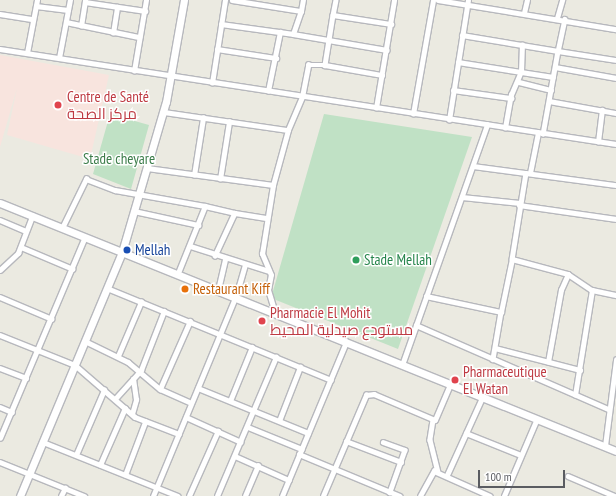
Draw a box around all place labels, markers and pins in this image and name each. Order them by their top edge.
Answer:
place label: Centre de Santé مركز الصحة [67,87,149,122]
marker: Centre de Santé مركز الصحة [52,99,64,111]
place label: Mellah [135,241,170,259]
marker: Mellah [122,245,132,255]
place label: Stade Mellah [364,251,432,269]
marker: Stade Mellah [351,255,361,265]
place label: Restaurant Kiff [193,280,270,298]
marker: Restaurant Kiff [180,284,190,294]
place label: Pharmacie El Mohit مستودع صيدلية المحيط [270,303,413,338]
marker: Pharmacie El Mohit مستودع صيدلية المحيط [257,316,267,326]
place label: Pharmaceutique El Watan [463,362,547,397]
marker: Pharmaceutique El Watan [450,375,460,385]

